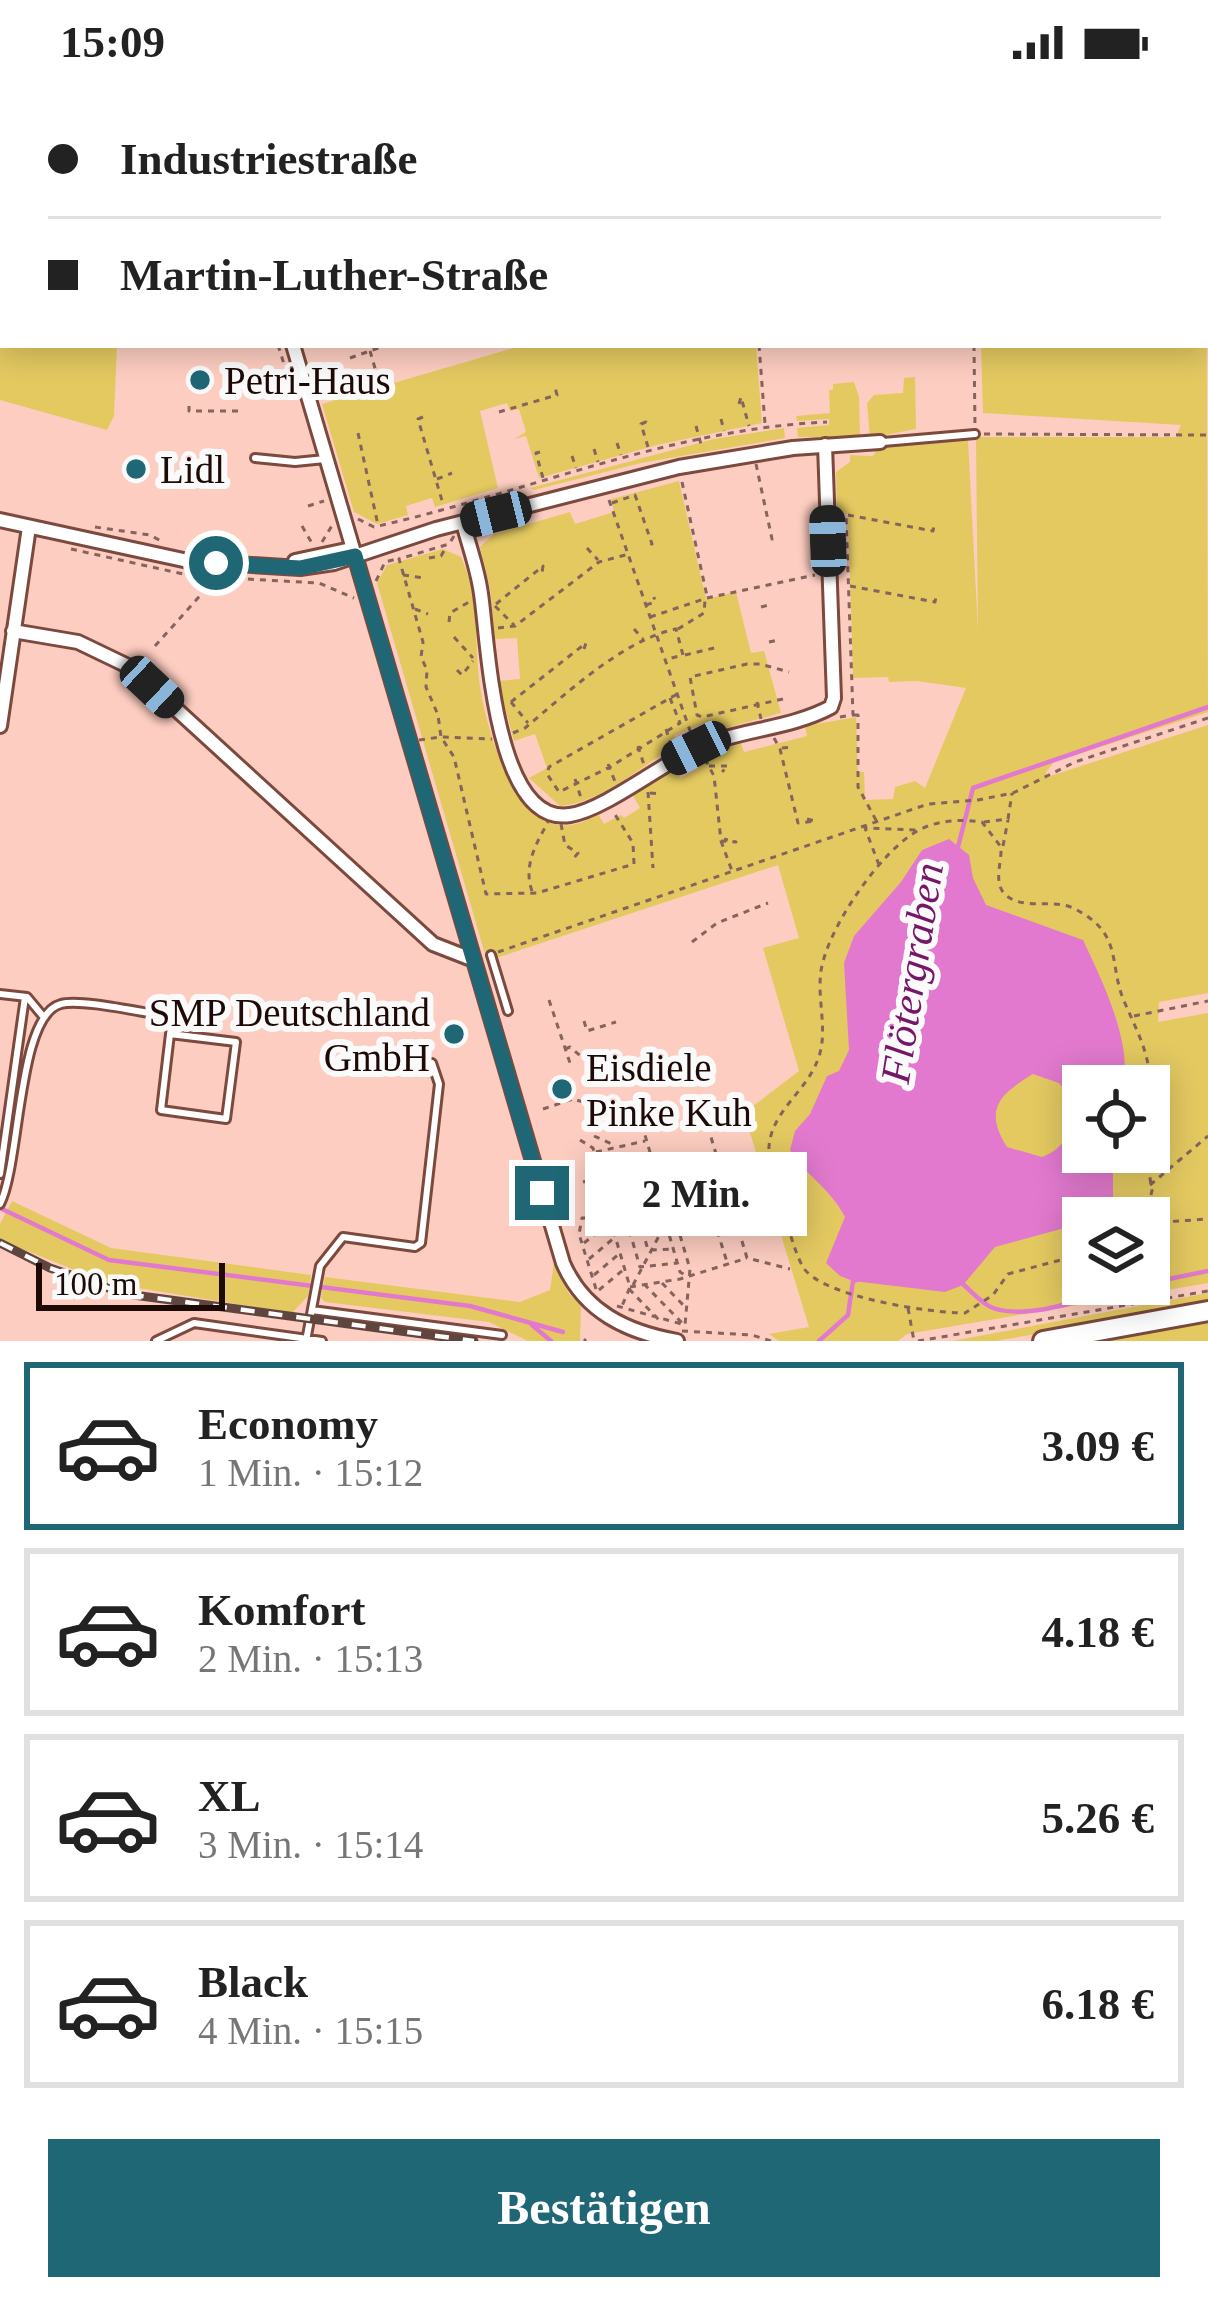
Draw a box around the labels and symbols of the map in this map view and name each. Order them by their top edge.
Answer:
place label: Petri-Haus [224,359,391,402]
marker: Petri-Haus [187,367,213,393]
place label: Lidl [160,448,225,491]
marker: Lidl [123,456,149,482]
car [457,488,535,540]
car [809,504,847,578]
route start [189,536,243,590]
car [113,649,191,725]
car [656,716,736,780]
water label: Flötergraben [872,860,952,1087]
place label: SMP Deutschland GmbH [149,991,430,1079]
marker: SMP Deutschland GmbH [441,1021,467,1047]
place label: Eisdiele Pinke Kuh [586,1046,752,1134]
marker: Eisdiele Pinke Kuh [549,1076,575,1102]
callout: 2 Min. [584,1151,806,1235]
route end [515,1166,569,1220]
scale bar [36,1257,225,1310]

